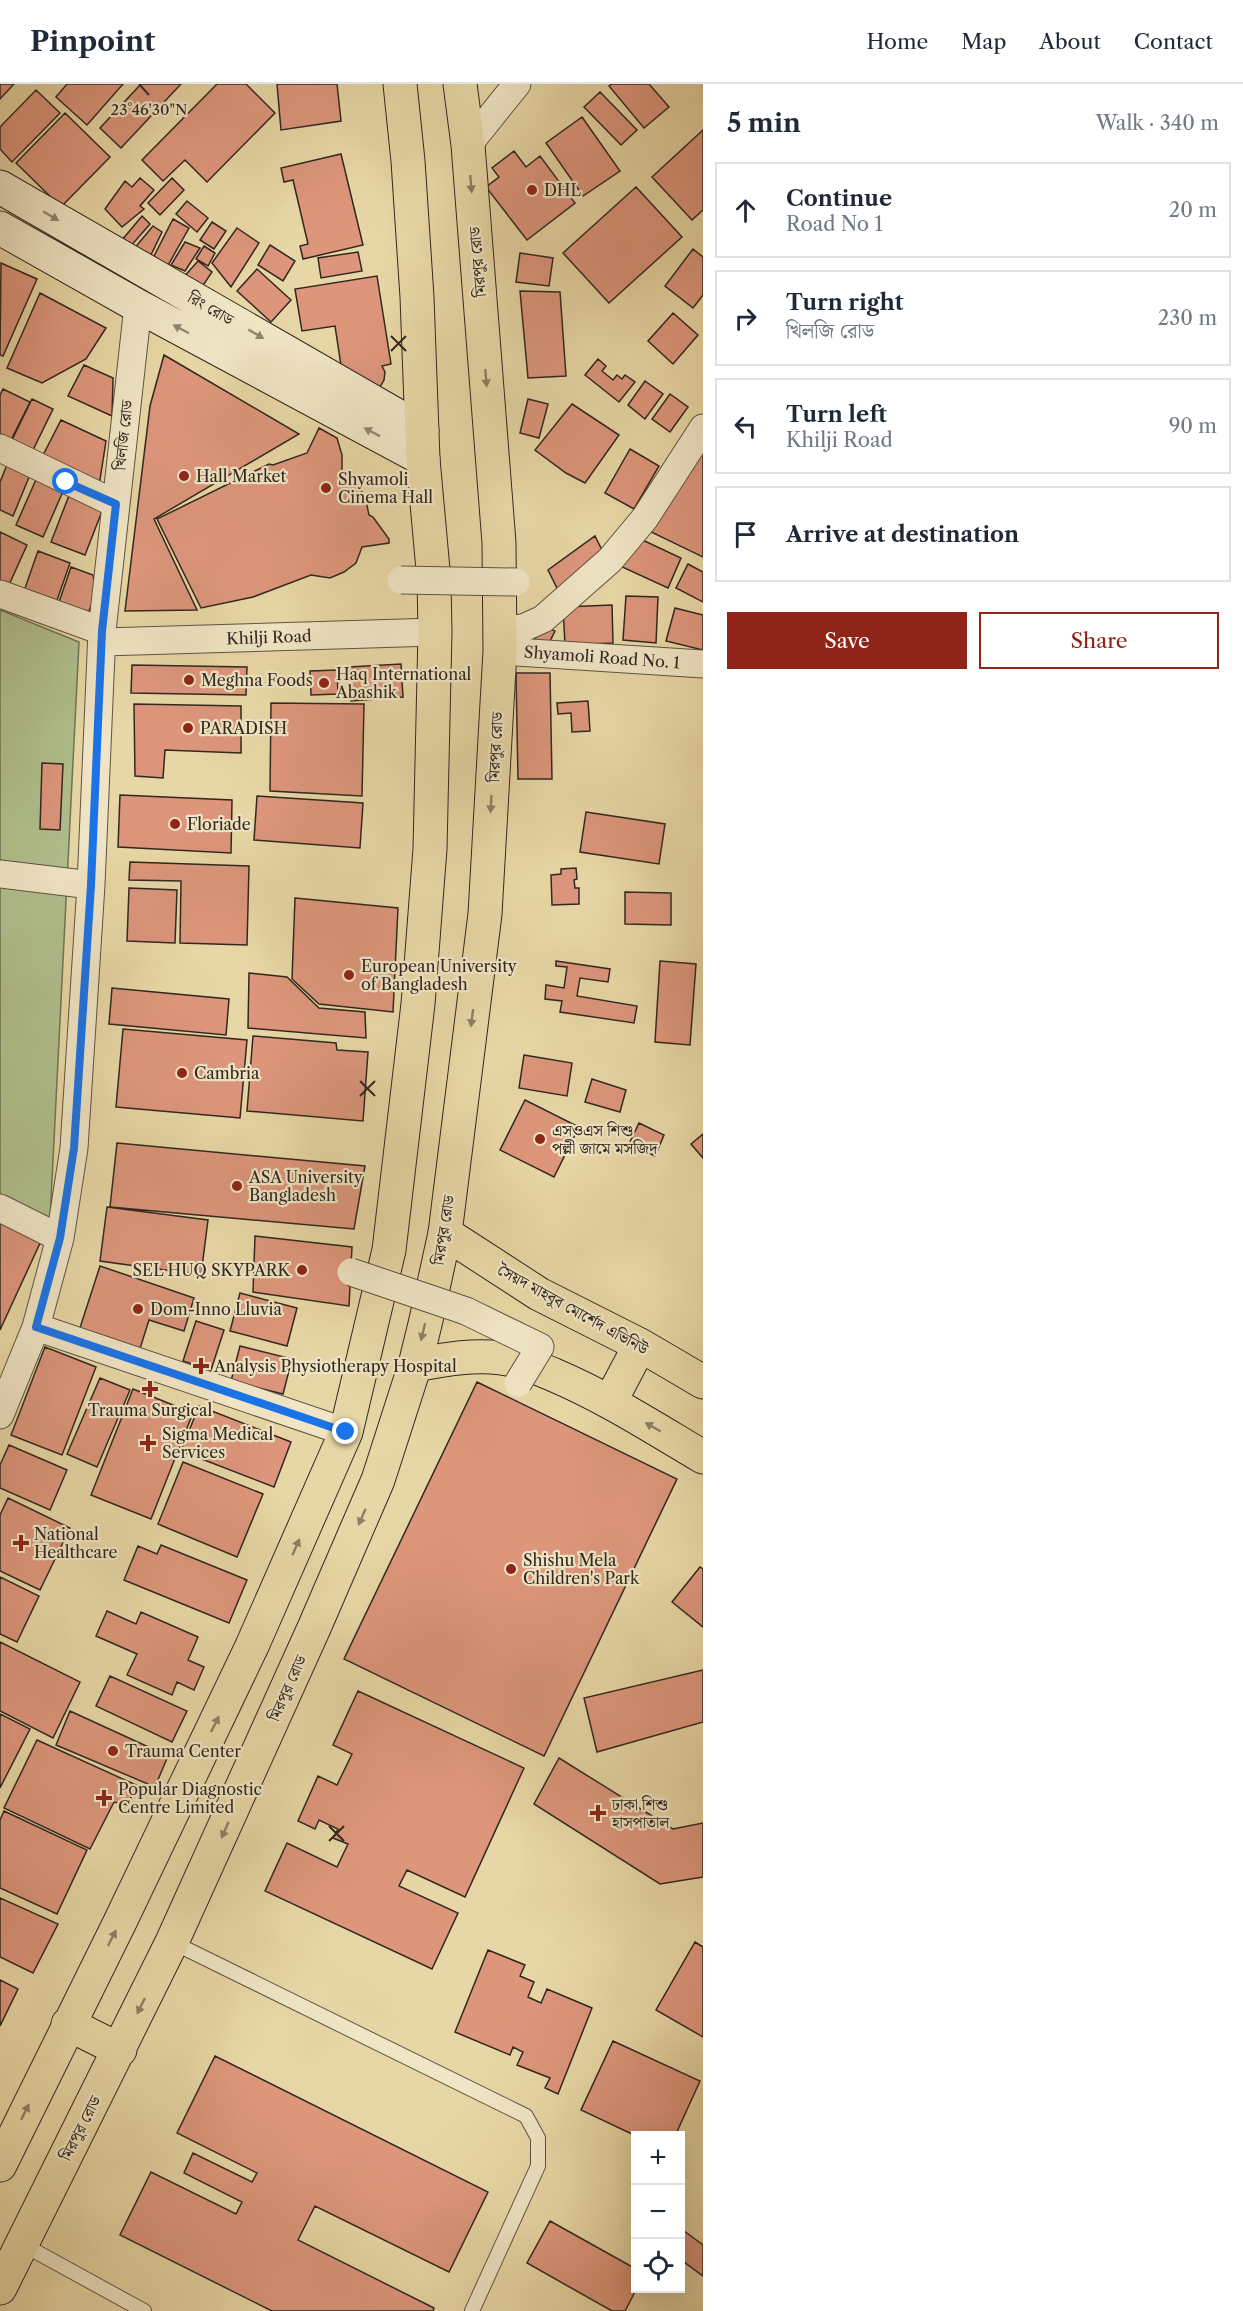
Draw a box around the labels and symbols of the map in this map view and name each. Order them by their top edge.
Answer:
text: 23°46'30"N [111,100,187,119]
one-way arrow [466,174,475,193]
place label: DHL [544,180,582,200]
marker: DHL [525,183,539,197]
one-way arrow [43,211,60,221]
street label: মিরপুর রোড [464,225,490,299]
street label: রিং রোড [184,286,238,330]
one-way arrow [173,324,190,334]
one-way arrow [248,329,264,340]
one-way arrow [481,369,491,388]
street label: খিলজি রোড [109,398,137,472]
one-way arrow [363,427,380,436]
place label: Hall Market [196,466,287,486]
route start [52,468,78,494]
marker: Hall Market [177,469,191,483]
place label: Shyamoli Cinema Hall [338,469,433,507]
marker: Shyamoli Cinema Hall [319,481,333,495]
street label: Khilji Road [226,626,312,648]
street label: Shyamoli Road No. 1 [523,642,681,672]
place label: Haq International Abashik [335,664,472,702]
place label: Meghna Foods [201,670,313,690]
marker: Meghna Foods [182,673,196,687]
marker: Haq International Abashik [317,676,331,690]
street label: মিরপুর রোড [483,710,507,784]
place label: PARADISH [200,718,287,738]
marker: PARADISH [181,721,195,735]
one-way arrow [487,794,496,813]
place label: Floriade [187,814,251,834]
marker: Floriade [168,817,182,831]
place label: European University of Bangladesh [361,956,518,994]
marker: European University of Bangladesh [342,968,356,982]
one-way arrow [467,1009,476,1028]
place label: Cambria [194,1063,260,1083]
marker: Cambria [175,1066,189,1080]
place label: এসওএস শিশু পল্লী জামে মসজিদ [552,1120,658,1158]
marker: এসওএস শিশু পল্লী জামে মসজিদ [533,1132,547,1146]
place label: ASA University Bangladesh [248,1167,364,1205]
marker: ASA University Bangladesh [230,1179,244,1193]
street label: মিরপুর রোড [427,1193,459,1267]
street label: সৈয়দ মাহবুব মোর্শেদ এভিনিউ [493,1259,653,1360]
place label: SEL HUQ SKYPARK [133,1260,291,1280]
marker: SEL HUQ SKYPARK [295,1263,309,1277]
place label: Dom-Inno Lluvia [150,1299,282,1319]
marker: Dom-Inno Lluvia [131,1302,145,1316]
one-way arrow [418,1322,428,1341]
place label: Analysis Physiotherapy Hospital [213,1356,457,1376]
marker: Analysis Physiotherapy Hospital [192,1357,210,1375]
marker: Trauma Surgical [141,1380,159,1398]
place label: Trauma Surgical [88,1400,212,1420]
route end [332,1418,358,1444]
one-way arrow [644,1422,661,1432]
place label: Sigma Medical Services [162,1424,274,1462]
marker: Sigma Medical Services [139,1434,157,1452]
one-way arrow [358,1508,367,1525]
place label: National Healthcare [34,1524,118,1562]
marker: National Healthcare [12,1534,30,1552]
one-way arrow [291,1537,301,1555]
place label: Shishu Mela Children's Park [523,1550,640,1588]
marker: Shishu Mela Children's Park [504,1562,518,1576]
street label: মিরপুর রোড [263,1651,311,1725]
one-way arrow [210,1716,219,1733]
place label: Trauma Center [125,1741,241,1761]
marker: Trauma Center [106,1744,120,1758]
place label: Popular Diagnostic Centre Limited [118,1779,262,1817]
marker: Popular Diagnostic Centre Limited [95,1789,113,1807]
place label: ঢাকা শিশু হাসপাতাল [611,1794,671,1832]
marker: ঢাকা শিশু হাসপাতাল [589,1804,607,1822]
one-way arrow [220,1821,229,1838]
one-way arrow [107,1929,117,1946]
one-way arrow [137,1997,146,2014]
street label: মিরপুর রোড [55,2091,106,2165]
one-way arrow [21,2104,30,2121]

